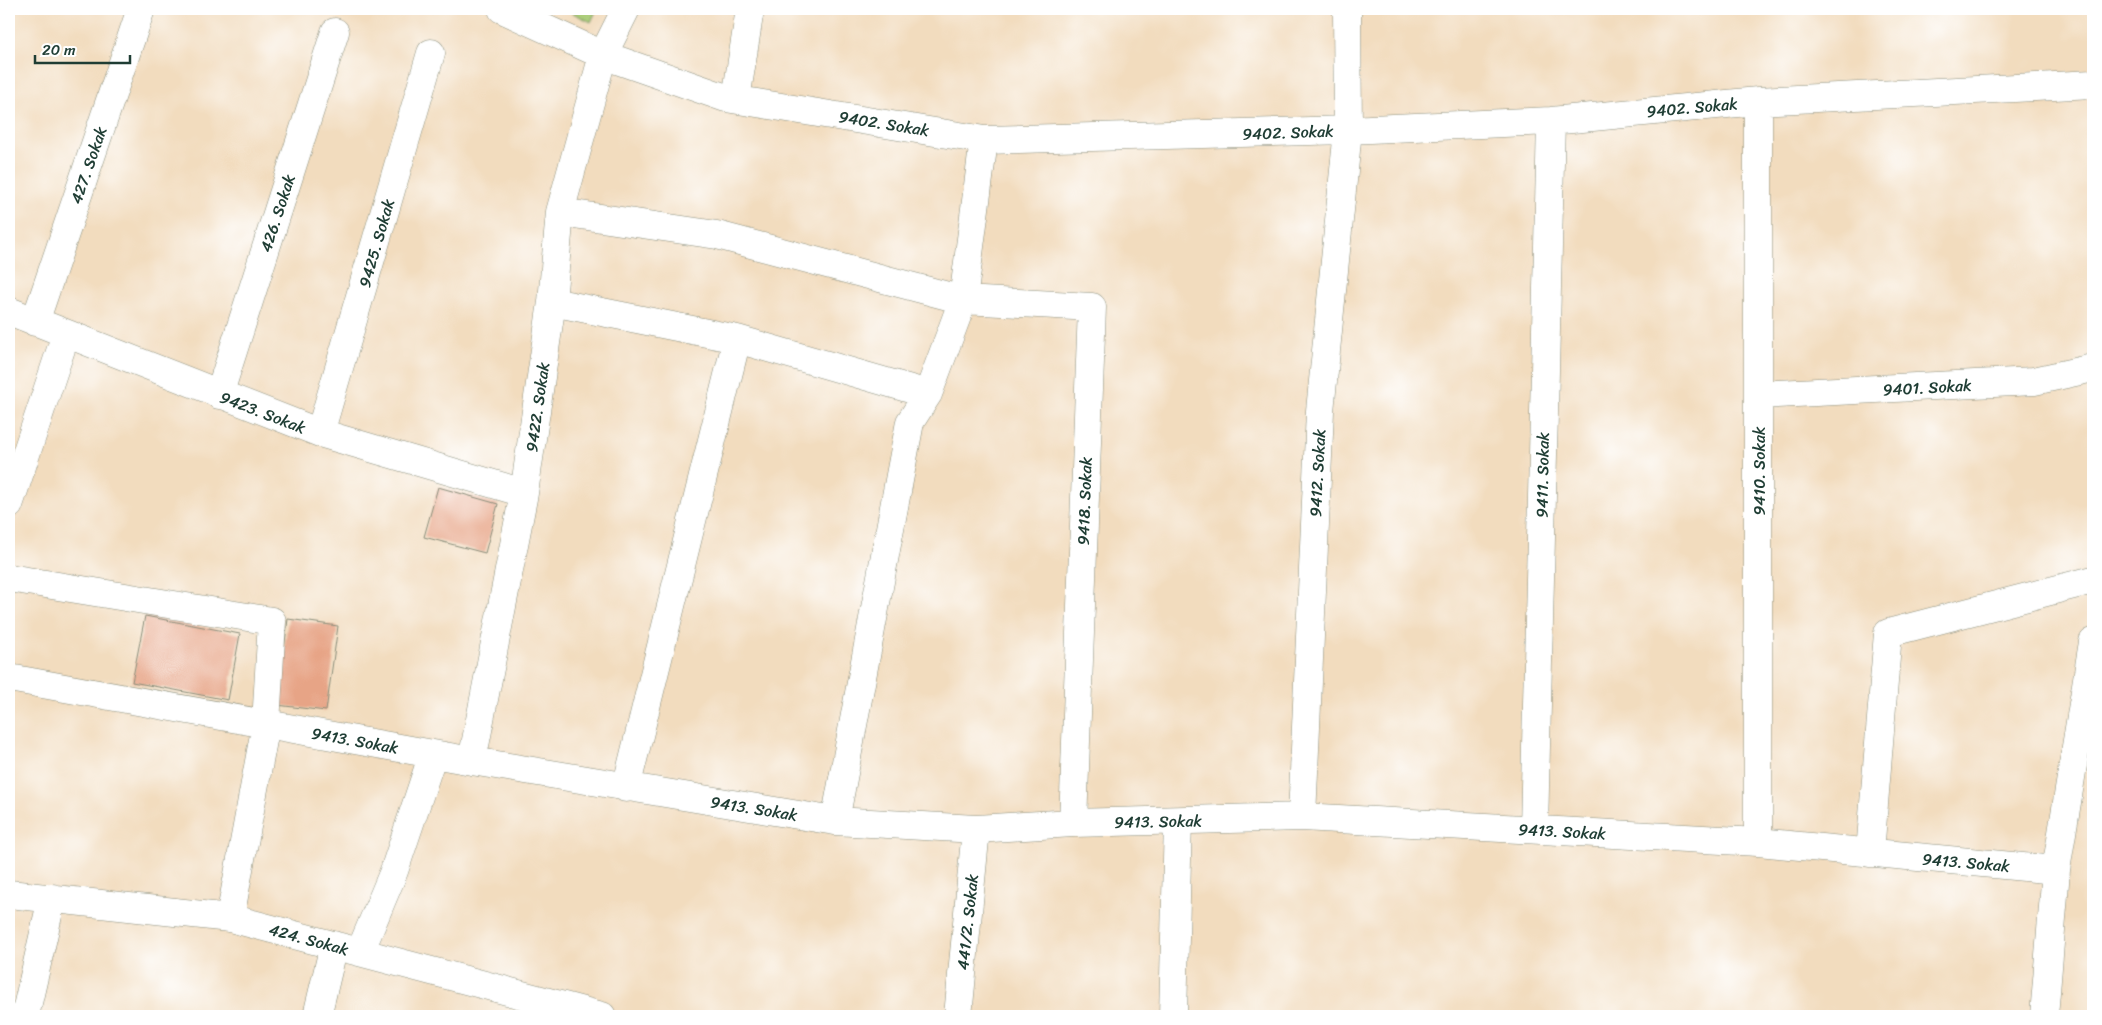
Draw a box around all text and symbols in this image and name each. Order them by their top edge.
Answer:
scale bar [35,32,130,64]
text: 20 m [42,37,76,63]
street label: 9402. Sokak [1645,89,1739,126]
street label: 9402. Sokak [837,102,932,145]
street label: 9402. Sokak [1242,116,1335,149]
street label: 427. Sokak [62,122,115,208]
street label: 426. Sokak [251,170,304,256]
street label: 9425. Sokak [350,195,403,291]
street label: 9422. Sokak [517,360,558,454]
street label: 9401. Sokak [1882,371,1973,404]
street label: 9423. Sokak [216,383,311,442]
street label: 9410. Sokak [1745,426,1774,516]
street label: 9412. Sokak [1301,428,1334,518]
street label: 9411. Sokak [1527,431,1558,518]
street label: 9418. Sokak [1068,456,1101,546]
street label: 9413. Sokak [309,719,401,762]
street label: 9413. Sokak [708,787,800,830]
street label: 9413. Sokak [1114,806,1203,837]
street label: 9413. Sokak [1517,815,1607,848]
street label: 9413. Sokak [1921,844,2011,881]
street label: 441/2. Sokak [948,872,987,971]
street label: 424. Sokak [266,915,352,964]

